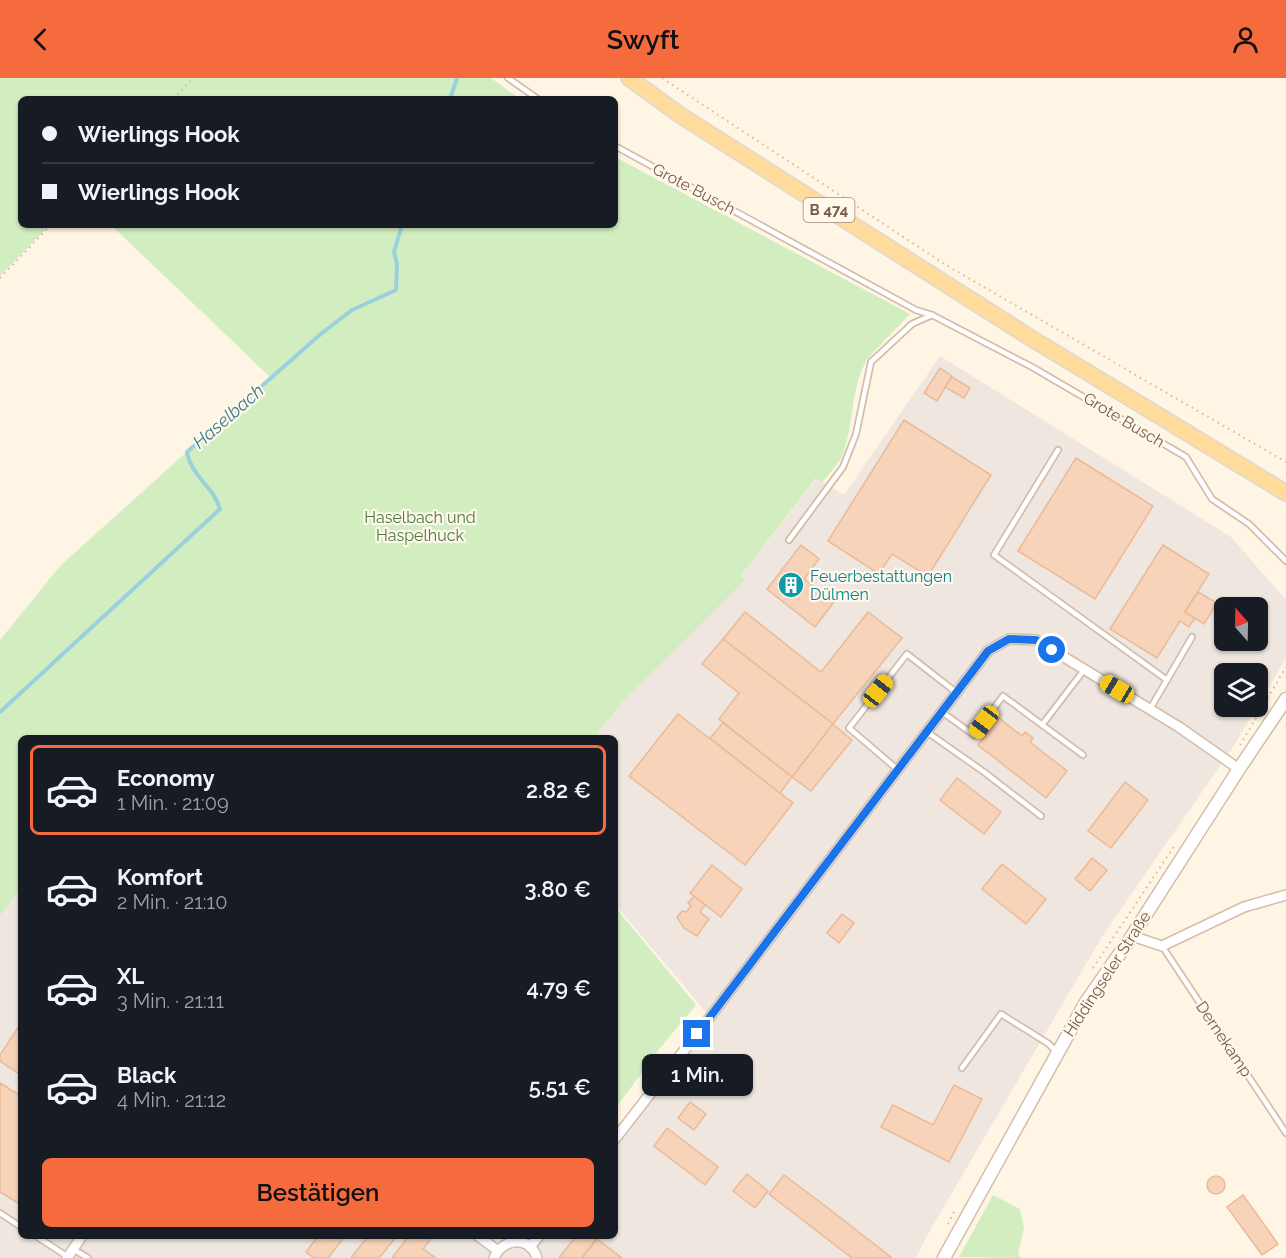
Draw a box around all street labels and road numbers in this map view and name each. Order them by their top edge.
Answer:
street label: Grote Busch [649,159,739,219]
road number: B 474 [804,198,854,222]
street label: Grote Busch [1080,388,1168,452]
street label: Hiddingseler Straße [1059,908,1155,1040]
street label: Dernekamp [1192,998,1256,1080]

